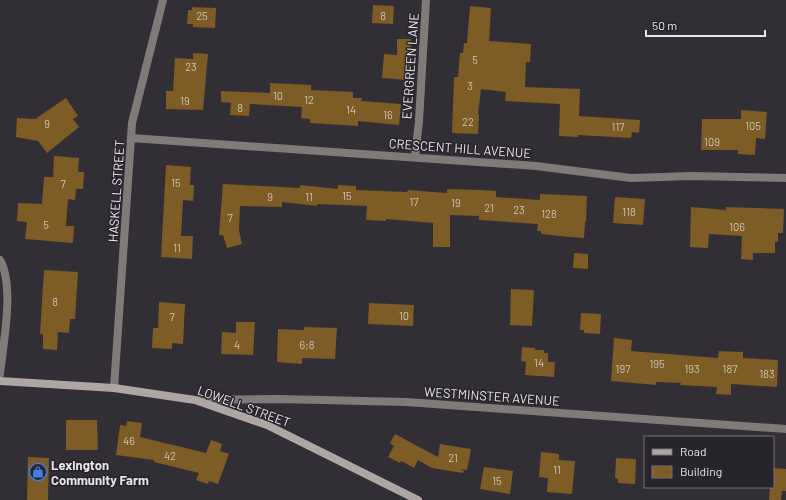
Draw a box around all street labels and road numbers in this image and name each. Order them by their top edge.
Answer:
street label: EVERGREEN LANE [398,12,422,120]
street label: CRESCENT HILL AVENUE [388,135,532,161]
street label: HASKELL STREET [104,139,128,243]
street label: LOWELL STREET [195,382,293,430]
street label: WESTMINSTER AVENUE [424,383,561,409]

